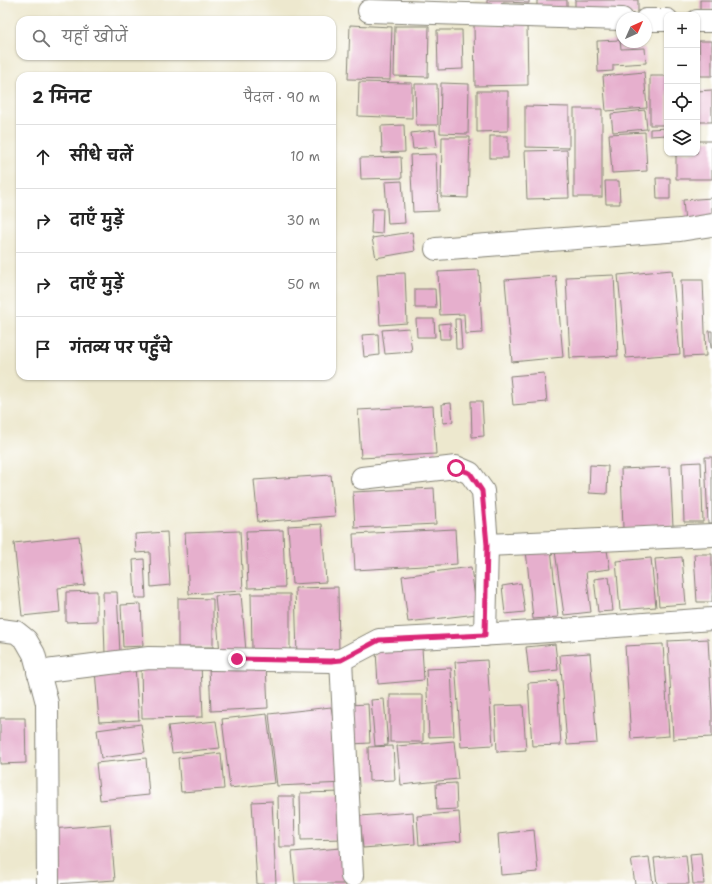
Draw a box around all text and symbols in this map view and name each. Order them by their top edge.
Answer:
north arrow [616,12,652,48]
map controls [664,12,700,156]
button: + [664,12,700,48]
search box [16,16,336,60]
icon: search [30,27,52,49]
text: यहाँ खोजें [62,27,128,47]
button: − [664,48,700,84]
button: locate [664,84,700,120]
text: 2 मिनट [32,86,91,108]
text: पैदल · 90 m [244,89,320,106]
button: layers [664,120,700,156]
icon: ahead [32,146,54,168]
text: सीधे चलें [70,146,133,166]
text: 10 m [290,148,320,165]
icon: right [32,210,54,232]
text: दाएँ मुड़ें [70,210,124,230]
text: 30 m [286,212,320,229]
icon: right [32,274,54,296]
text: दाएँ मुड़ें [70,274,124,294]
text: 50 m [287,276,320,293]
icon: arrive [32,338,54,360]
text: गंतव्य पर पहुँचे [70,338,172,358]
route start [447,459,465,477]
route end [228,650,246,668]

